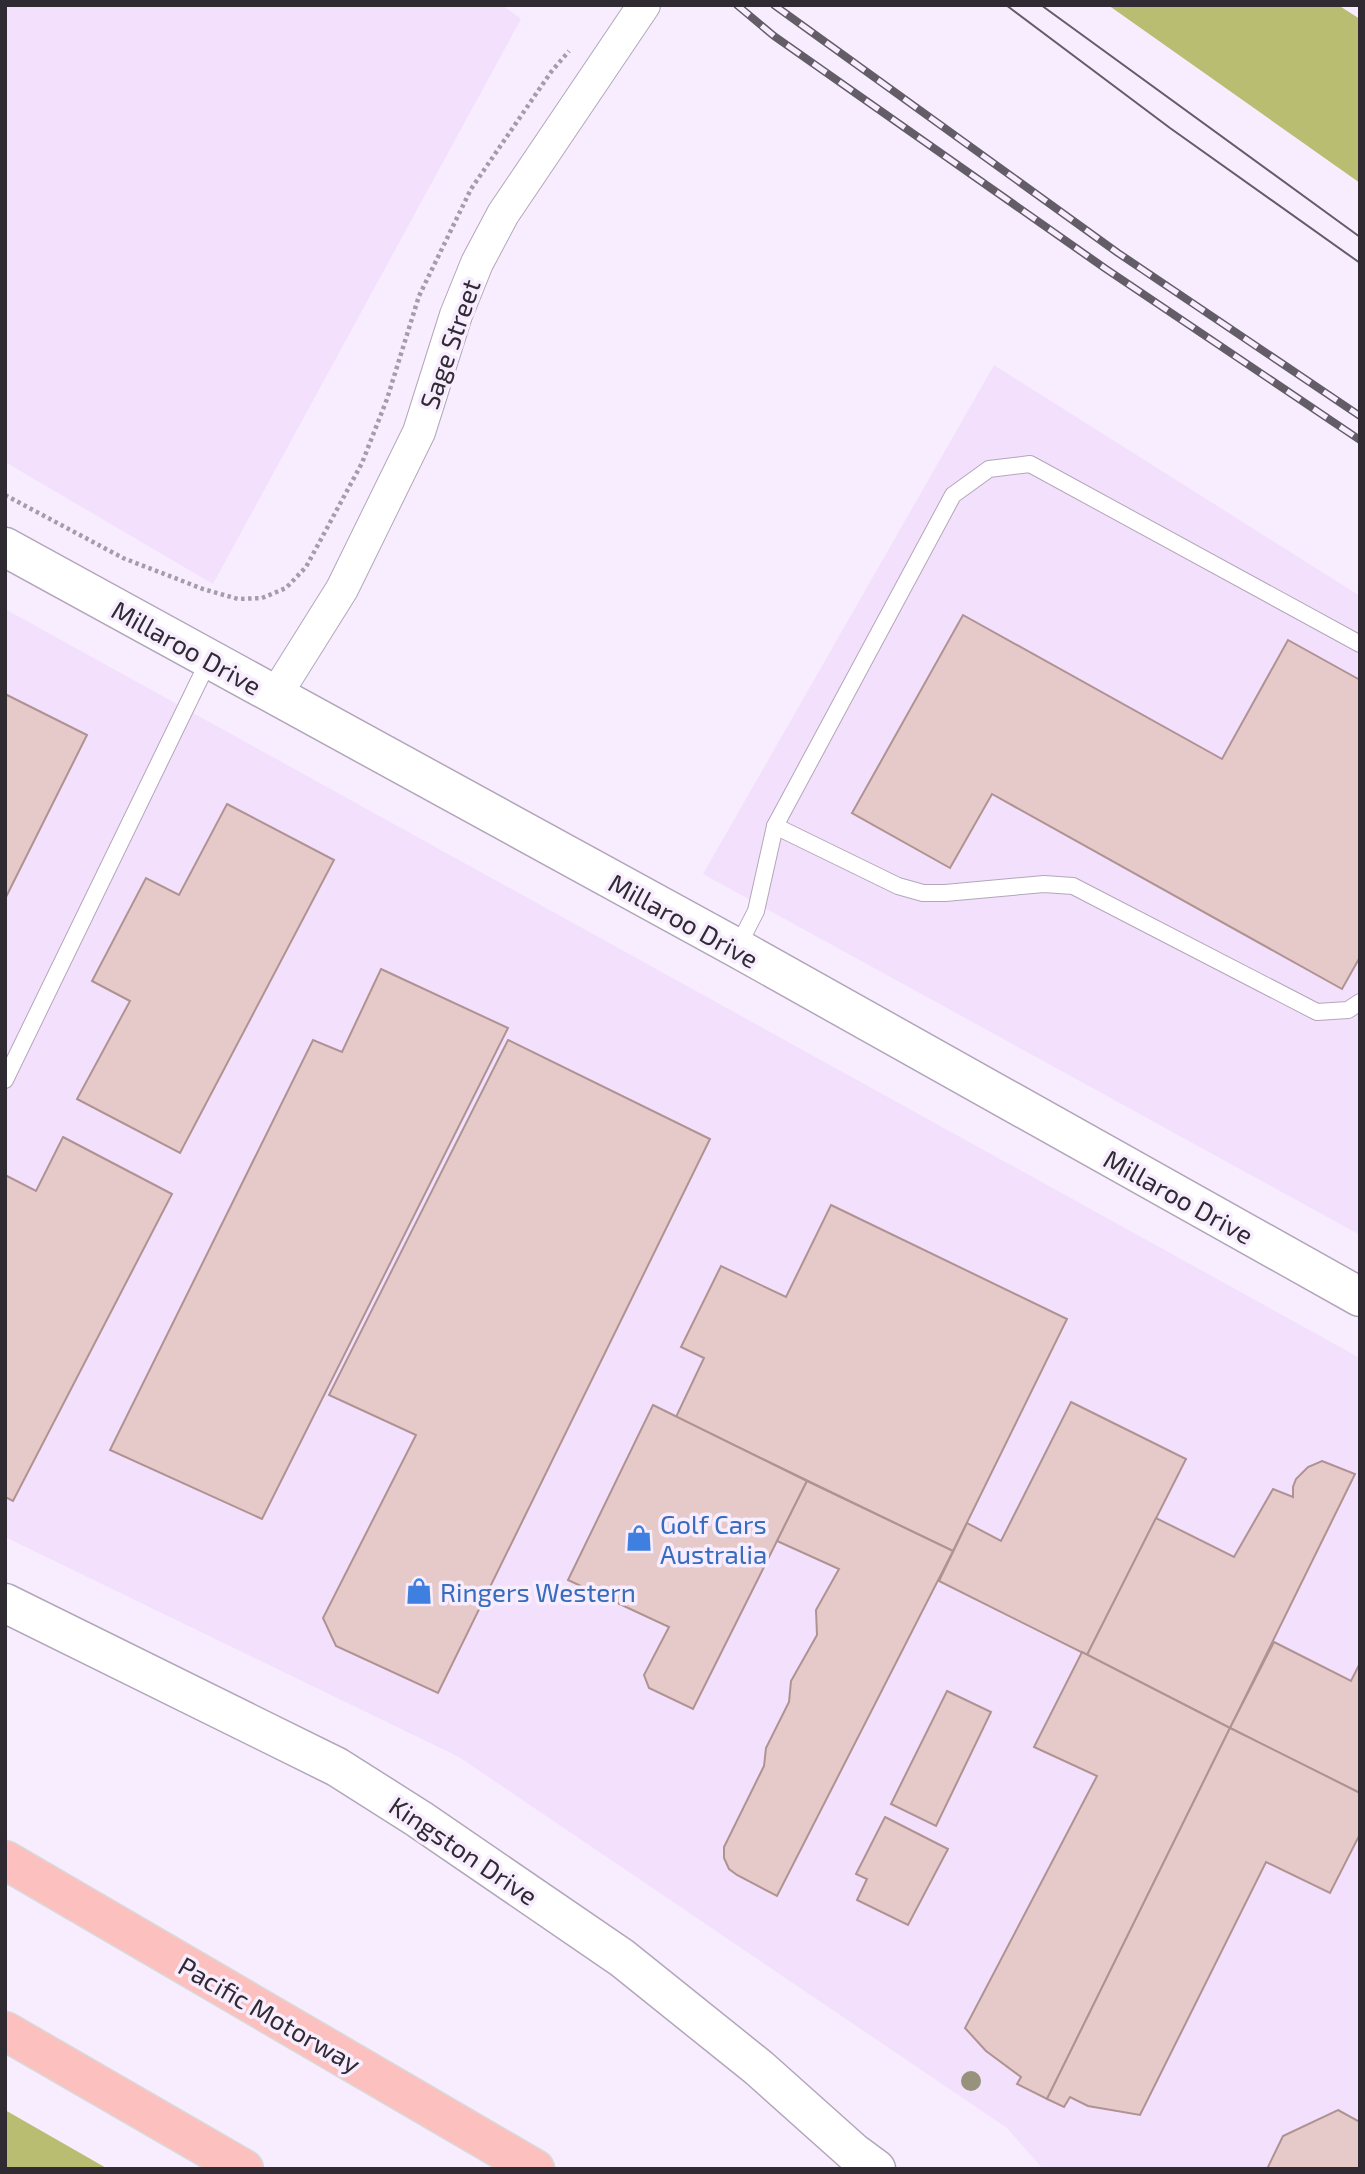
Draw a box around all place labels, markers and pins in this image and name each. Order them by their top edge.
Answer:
place label: Golf Cars Australia [660,1508,767,1569]
shop icon: Golf Cars Australia [624,1523,654,1553]
shop icon: Ringers Western [404,1576,434,1606]
place label: Ringers Western [440,1576,636,1607]

